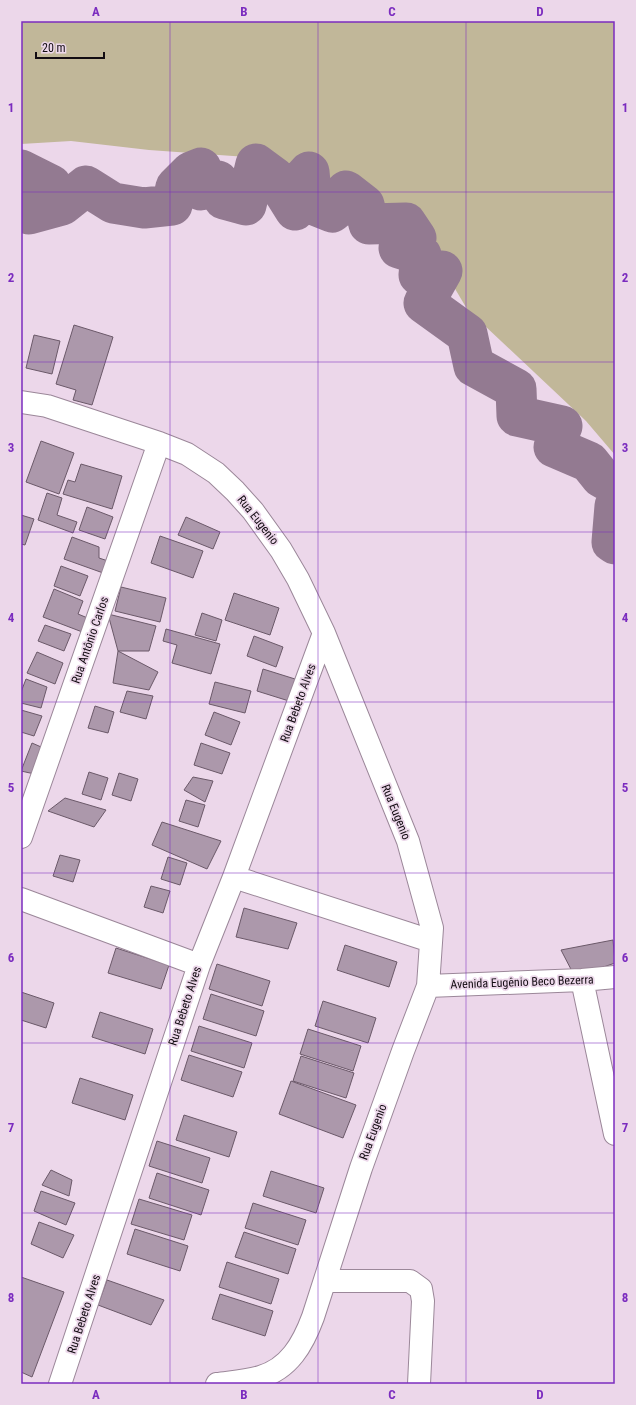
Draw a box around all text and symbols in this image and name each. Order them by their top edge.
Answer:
text: A [92,4,100,19]
text: B [240,4,248,19]
text: C [388,4,396,19]
text: D [536,4,544,19]
scale bar [36,34,104,60]
text: 20 m [42,41,66,55]
text: 1 [8,100,14,115]
text: 1 [622,100,628,115]
text: 2 [8,270,15,285]
text: 2 [622,270,629,285]
text: 3 [8,440,14,455]
text: 3 [622,440,628,455]
street label: Rua Eugenio [234,493,282,547]
street label: Rua Antônio Carlos [69,595,111,685]
text: 4 [8,610,15,625]
text: 4 [622,610,629,625]
street label: Rua Bebeto Alves [277,662,319,744]
text: 5 [8,780,15,795]
text: 5 [622,780,629,795]
street label: Rua Eugenio [379,782,413,842]
text: 6 [8,950,15,965]
text: 6 [622,950,629,965]
street label: Rua Bebeto Alves [166,965,204,1047]
street label: Avenida Eugênio Beco Bezerra [450,972,594,991]
street label: Rua Eugenio [356,1102,390,1162]
text: 7 [8,1120,15,1135]
text: 7 [622,1120,629,1135]
street label: Rua Bebeto Alves [65,1273,103,1355]
text: 8 [8,1290,14,1305]
text: 8 [622,1290,628,1305]
text: A [92,1387,100,1402]
text: B [240,1387,248,1402]
text: C [388,1387,396,1402]
text: D [536,1387,544,1402]

